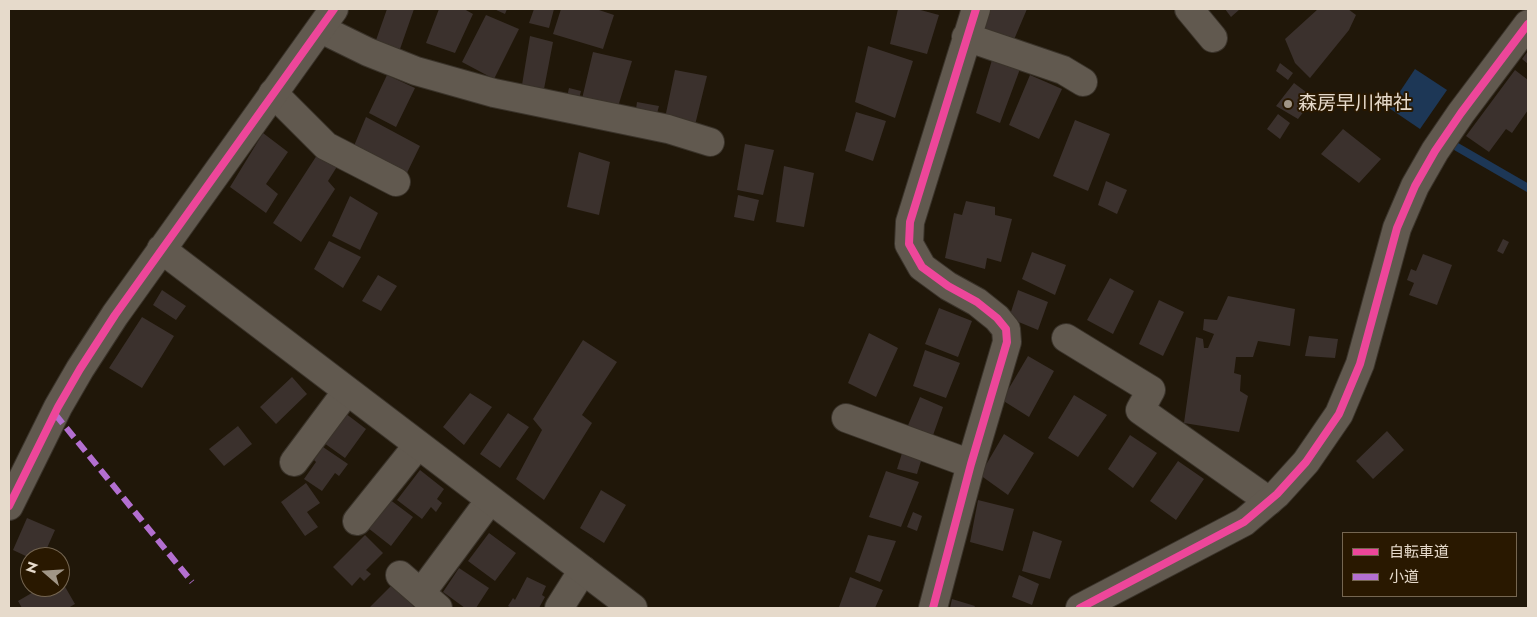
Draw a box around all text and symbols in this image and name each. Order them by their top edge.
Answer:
place label: 森房早川神社 [1298,93,1412,115]
marker: 森房早川神社 [1282,98,1294,110]
legend [1342,532,1517,597]
text: 自転車道 [1389,541,1449,563]
north arrow [20,547,70,597]
text: N [20,559,43,576]
text: 小道 [1389,566,1419,588]

